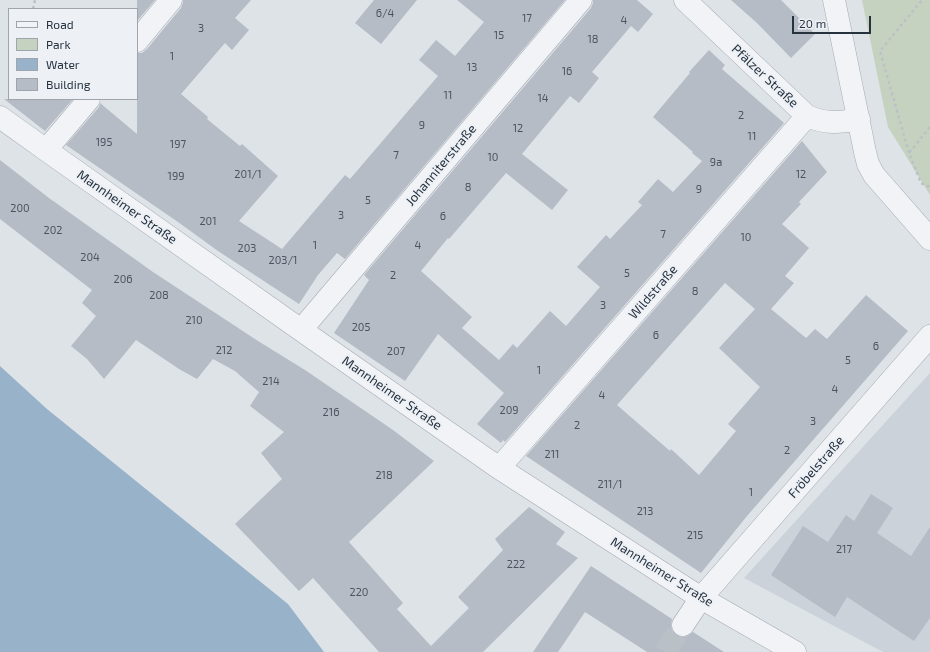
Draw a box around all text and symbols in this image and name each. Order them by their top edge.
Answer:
house number: 6/4 [376,6,394,20]
legend [8,8,138,100]
scale bar [794,8,873,34]
house number: 17 [522,11,532,25]
house number: 4 [621,13,627,27]
text: 20 m [799,16,826,30]
text: Road [46,17,74,31]
house number: 3 [198,21,204,35]
house number: 15 [494,28,504,42]
house number: 18 [587,32,599,46]
text: Park [46,37,71,51]
street label: Pfälzer Straße [728,41,802,111]
house number: 1 [170,49,174,63]
text: Water [46,57,80,71]
house number: 13 [467,60,477,74]
house number: 16 [562,64,572,78]
text: Building [46,77,90,91]
house number: 11 [444,88,452,102]
house number: 14 [537,91,549,105]
house number: 2 [738,108,744,122]
house number: 9 [419,118,425,132]
street label: Johanniterstraße [402,121,480,209]
house number: 12 [513,121,523,135]
house number: 11 [748,129,756,143]
house number: 195 [96,135,112,149]
house number: 197 [170,137,186,151]
house number: 7 [393,148,399,162]
house number: 10 [487,150,499,164]
house number: 9a [710,155,722,169]
street label: Mannheimer Straße [74,167,180,247]
house number: 201/1 [234,167,262,181]
house number: 12 [796,167,806,181]
house number: 199 [168,169,184,183]
house number: 8 [465,180,471,194]
house number: 9 [696,182,702,196]
house number: 5 [365,193,371,207]
house number: 200 [10,201,30,215]
house number: 3 [338,208,344,222]
house number: 6 [440,209,446,223]
house number: 201 [199,214,217,228]
house number: 202 [44,223,62,237]
house number: 7 [660,227,666,241]
house number: 10 [740,230,752,244]
house number: 1 [313,238,317,252]
house number: 4 [415,238,421,252]
house number: 203 [238,241,256,255]
house number: 204 [80,250,100,264]
house number: 203/1 [269,253,297,267]
street label: Wildstraße [625,262,681,322]
house number: 5 [624,266,630,280]
house number: 2 [390,268,396,282]
house number: 206 [113,272,133,286]
house number: 8 [692,284,698,298]
house number: 208 [149,288,169,302]
house number: 3 [600,298,606,312]
house number: 210 [185,313,203,327]
house number: 205 [352,320,370,334]
house number: 6 [653,328,659,342]
house number: 6 [873,339,879,353]
house number: 212 [216,343,232,357]
house number: 207 [387,344,405,358]
street label: Mannheimer Straße [339,353,445,433]
house number: 5 [845,353,851,367]
house number: 1 [537,363,541,377]
house number: 214 [262,374,280,388]
house number: 4 [832,382,838,396]
house number: 4 [599,388,605,402]
house number: 209 [499,403,519,417]
house number: 216 [323,405,339,419]
house number: 3 [810,414,816,428]
house number: 2 [574,418,580,432]
street label: Fröbelstraße [785,433,847,501]
house number: 2 [784,443,790,457]
house number: 211 [545,447,559,461]
house number: 218 [375,468,393,482]
house number: 211/1 [597,477,623,491]
house number: 1 [749,485,753,499]
house number: 213 [637,504,653,518]
house number: 215 [687,528,703,542]
street label: Mannheimer Straße [608,534,716,610]
house number: 217 [836,542,852,556]
house number: 222 [507,557,525,571]
house number: 220 [350,585,368,599]

